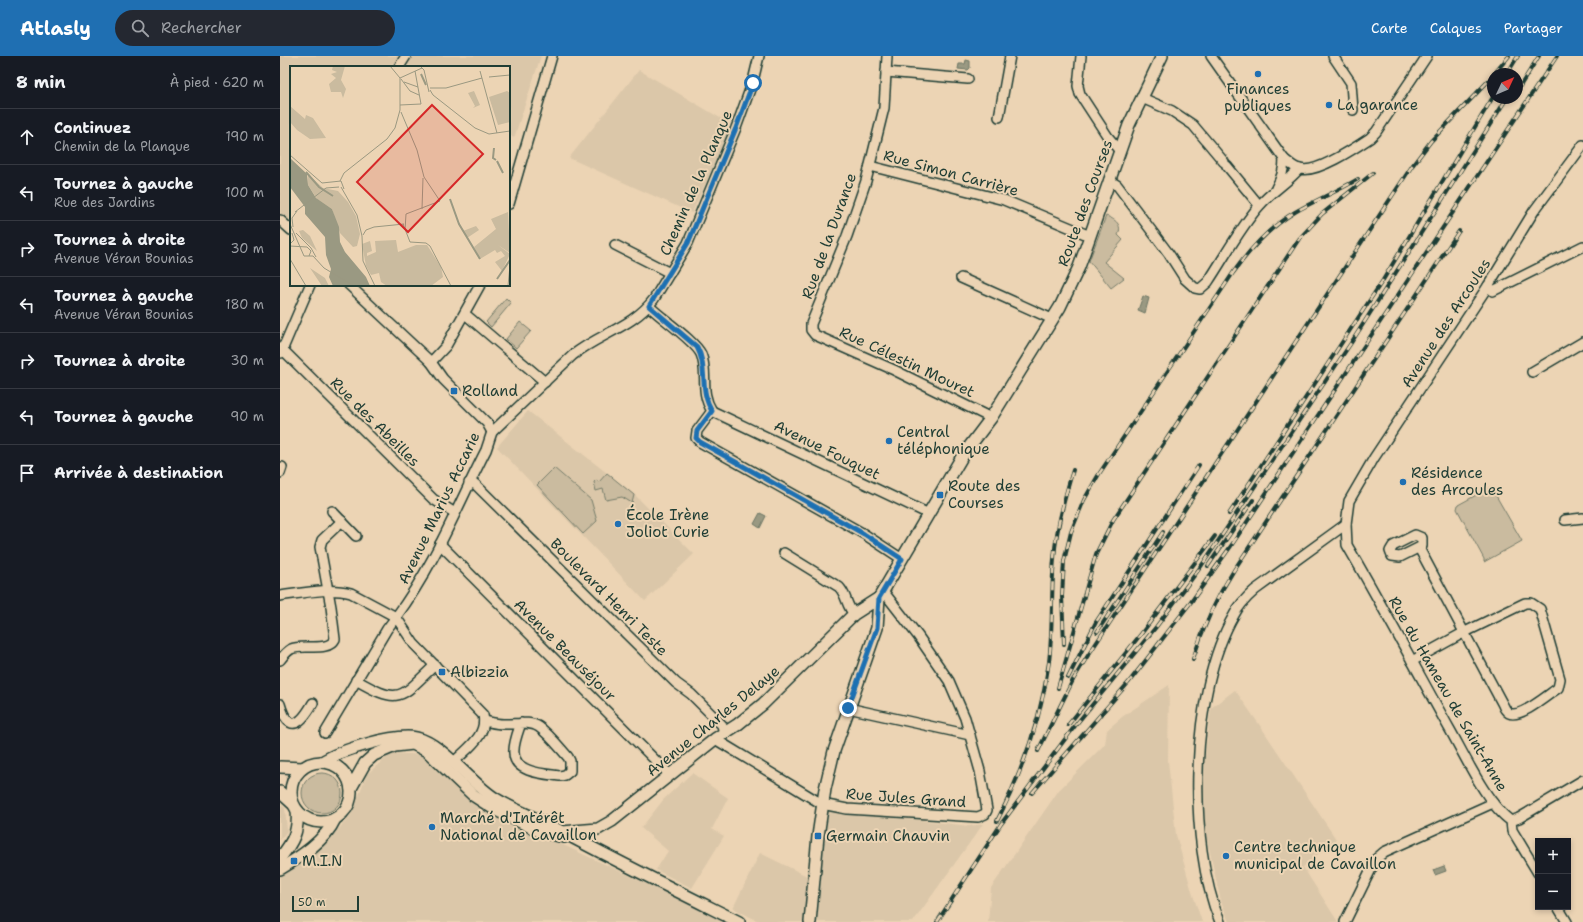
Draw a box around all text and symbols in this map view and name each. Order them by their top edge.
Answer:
search box [115,10,395,46]
text: Atlasly [20,16,91,41]
icon: search [129,17,151,39]
text: Rechercher [161,18,242,38]
text: Carte [1371,19,1408,37]
text: Calques [1430,19,1482,37]
text: Partager [1504,19,1563,37]
inset map [290,66,510,286]
north arrow [1487,68,1523,104]
marker: Finances publiques [1253,69,1263,79]
text: 8 min [16,71,66,93]
text: À pied · 620 m [170,74,264,91]
route start [744,74,762,92]
place label: Finances publiques [1224,79,1292,116]
place label: La garance [1337,95,1418,115]
marker: La garance [1324,100,1334,110]
street label: Chemin de la Planque [655,107,737,259]
text: Continuez [54,118,131,138]
icon: ahead [16,126,38,148]
text: 190 m [225,128,264,145]
street label: Route des Courses [1053,137,1117,269]
text: Chemin de la Planque [54,138,190,155]
street label: Rue Simon Carrière [881,145,1021,201]
street label: Rue de la Durance [797,170,861,302]
text: Tournez à gauche [54,174,194,194]
icon: left [16,182,38,204]
text: 100 m [225,184,264,201]
text: Rue des Jardins [54,194,155,211]
text: Tournez à droite [54,230,186,250]
icon: right [16,238,38,260]
text: 30 m [230,240,264,257]
text: Avenue Véran Bounias [54,250,194,267]
street label: Avenue des Arcoules [1397,255,1495,391]
text: Tournez à gauche [54,286,194,306]
icon: left [16,294,38,316]
text: 180 m [225,296,264,313]
text: Avenue Véran Bounias [54,306,194,323]
street label: Rue Célestin Mouret [836,322,978,402]
icon: right [16,350,38,372]
text: Tournez à droite [54,351,186,371]
text: 30 m [230,352,264,369]
street label: Rue des Abeilles [326,373,424,471]
place label: Rolland [462,381,518,401]
marker: Rolland [449,386,459,396]
icon: left [16,406,38,428]
text: Tournez à gauche [54,407,194,427]
text: 90 m [230,408,264,425]
street label: Avenue Fouquet [771,416,883,484]
place label: Central téléphonique [897,422,990,459]
street label: Avenue Marius Accarie [393,429,485,587]
marker: Central téléphonique [884,436,894,446]
icon: arrive [16,462,38,484]
text: Arrivée à destination [54,463,223,483]
place label: Résidence des Arcoules [1411,463,1503,500]
place label: Route des Courses [948,476,1020,513]
marker: Résidence des Arcoules [1398,477,1408,487]
marker: Route des Courses [935,490,945,500]
place label: École Irène Joliot Curie [626,504,709,542]
marker: École Irène Joliot Curie [613,519,623,529]
street label: Boulevard Henri Teste [546,534,672,660]
street label: Rue du Hameau de Saint-Anne [1384,593,1512,795]
street label: Avenue Beauséjour [510,595,620,705]
street label: Avenue Charles Delaye [642,661,784,781]
place label: Albizzia [450,662,509,682]
marker: Albizzia [437,667,447,677]
route end [839,699,857,717]
street label: Rue Jules Grand [845,784,967,812]
place label: Marché d'Intérêt National de Cavaillon [440,808,597,845]
marker: Marché d'Intérêt National de Cavaillon [427,822,437,832]
place label: Germain Chauvin [826,826,950,846]
marker: Germain Chauvin [813,831,823,841]
place label: Centre technique municipal de Cavaillon [1234,837,1396,874]
map controls [1535,838,1571,910]
button: + [1535,838,1571,874]
place label: M.I.N [302,851,342,871]
marker: Centre technique municipal de Cavaillon [1221,851,1231,861]
marker: M.I.N [289,856,299,866]
button: − [1535,874,1571,910]
scale bar [292,894,359,913]
text: 50 m [298,895,326,910]

